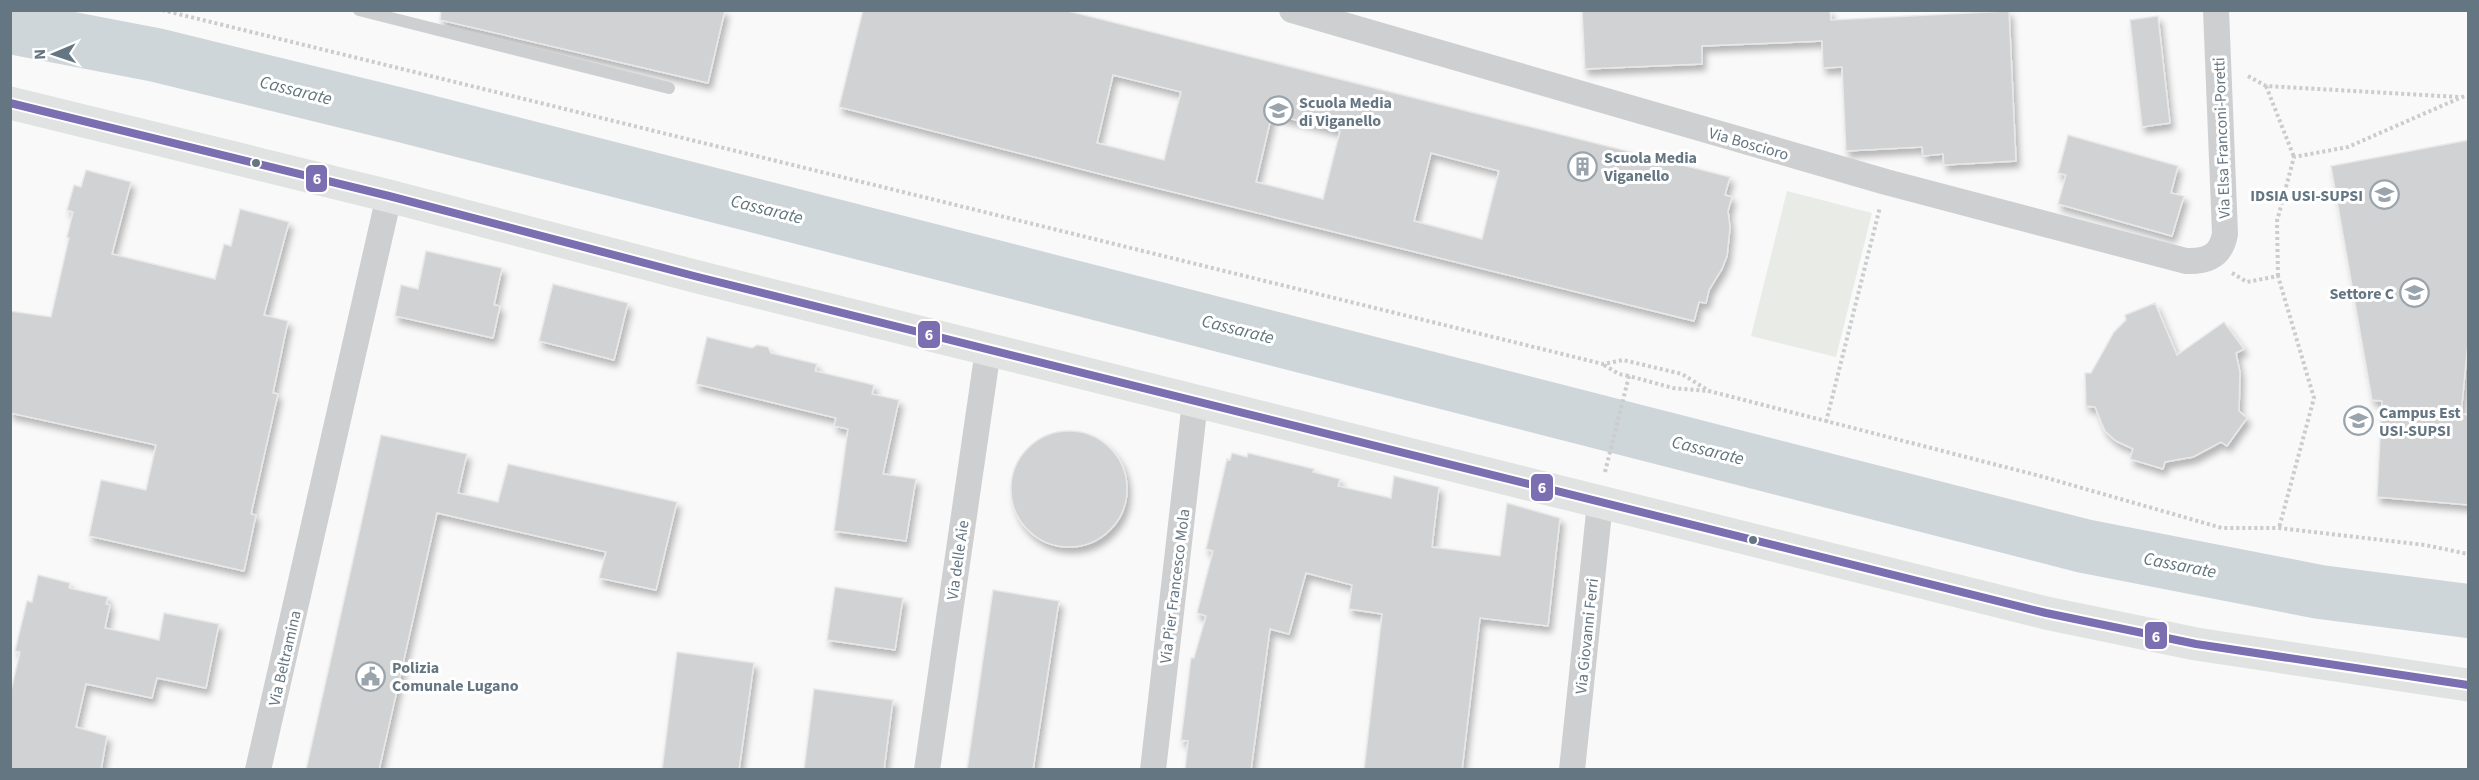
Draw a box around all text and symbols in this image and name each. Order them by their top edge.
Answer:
north arrow [24,24,84,84]
text: N [29,49,51,60]
street label: Via Elsa Franconi-Poretti [2208,57,2236,219]
water label: Cassarate [257,69,335,112]
place label: Scuola Media di Viganello [1299,92,1392,132]
school or university icon: Scuola Media di Viganello [1262,95,1294,127]
street label: Via Boscioro [1706,122,1791,166]
place label: Scuola Media Viganello [1603,147,1697,187]
building icon: Scuola Media Viganello [1567,150,1599,182]
unlabelled marker [250,157,262,169]
line badge: 6 [305,164,328,193]
text: 6 [313,168,321,190]
school or university icon: IDSIA USI-SUPSI [2368,179,2400,211]
place label: IDSIA USI-SUPSI [2250,185,2363,207]
water label: Cassarate [728,188,806,231]
school or university icon: Settore C [2399,277,2431,309]
place label: Settore C [2329,283,2394,305]
water label: Cassarate [1199,308,1277,351]
line badge: 6 [917,320,941,349]
text: 6 [925,324,933,346]
place label: Campus Est USI-SUPSI [2379,402,2461,442]
school or university icon: Campus Est USI-SUPSI [2342,405,2374,437]
water label: Cassarate [1669,429,1747,472]
line badge: 6 [1530,473,1554,502]
text: 6 [1538,477,1546,499]
street label: Via Pier Francesco Mola [1155,508,1195,665]
street label: Via delle Aie [942,519,974,601]
unlabelled marker [1747,534,1759,546]
water label: Cassarate [2141,546,2219,585]
street label: Via Giovanni Ferri [1570,577,1604,695]
street label: Via Beltramina [263,608,307,708]
line badge: 6 [2144,621,2168,650]
text: 6 [2152,626,2160,648]
place label: Polizia Comunale Lugano [392,657,519,697]
public building icon: Polizia Comunale Lugano [355,660,387,692]

